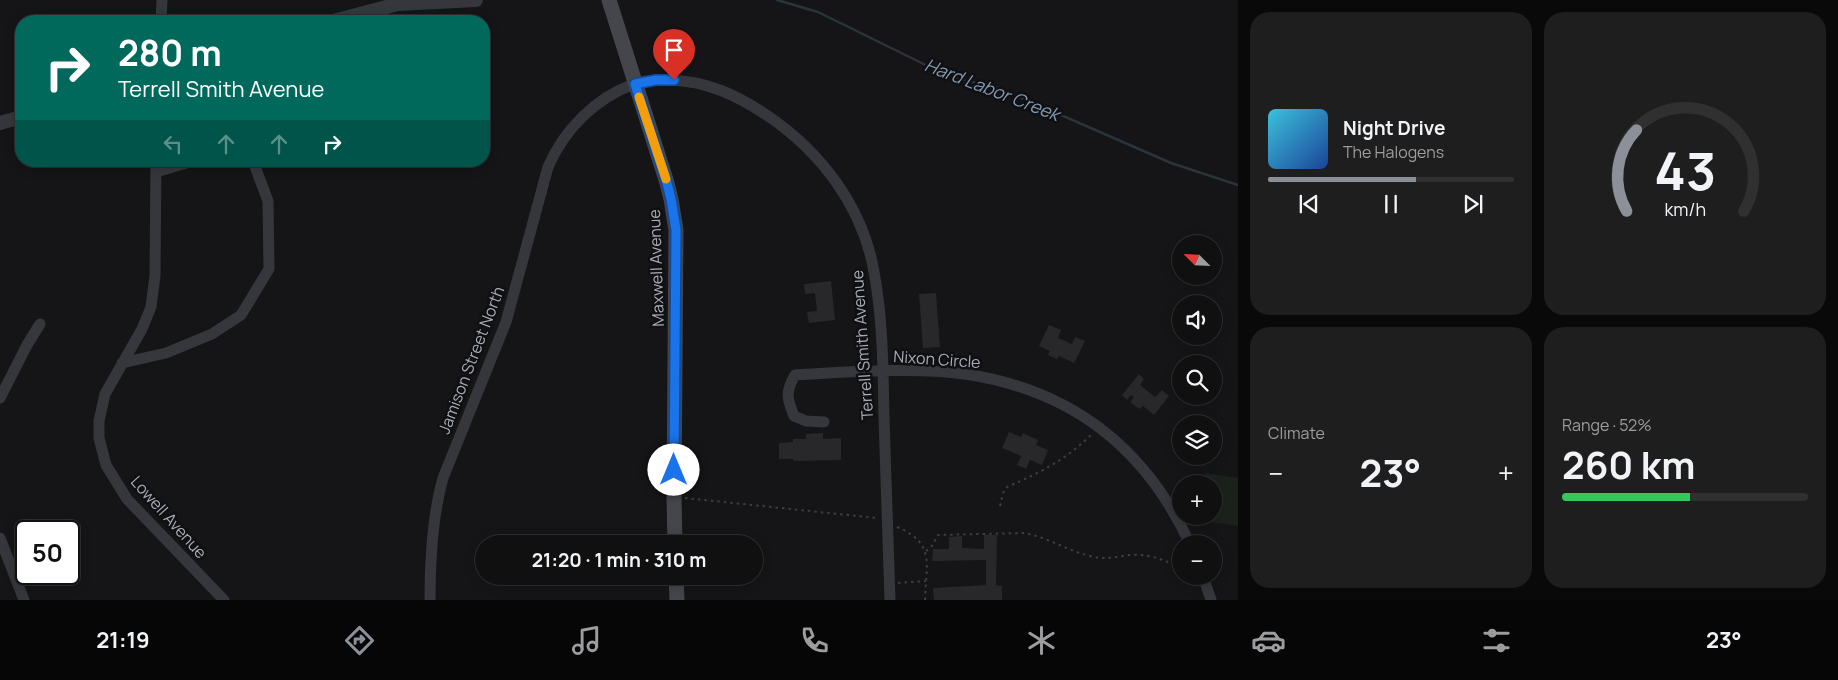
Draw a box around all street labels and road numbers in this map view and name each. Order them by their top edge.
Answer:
street label: Maxwell Avenue [643,209,669,327]
street label: Terrell Smith Avenue [846,269,878,421]
street label: Jamison Street North [433,283,509,437]
street label: Nixon Circle [893,345,981,373]
street label: Lowell Avenue [126,471,212,563]

